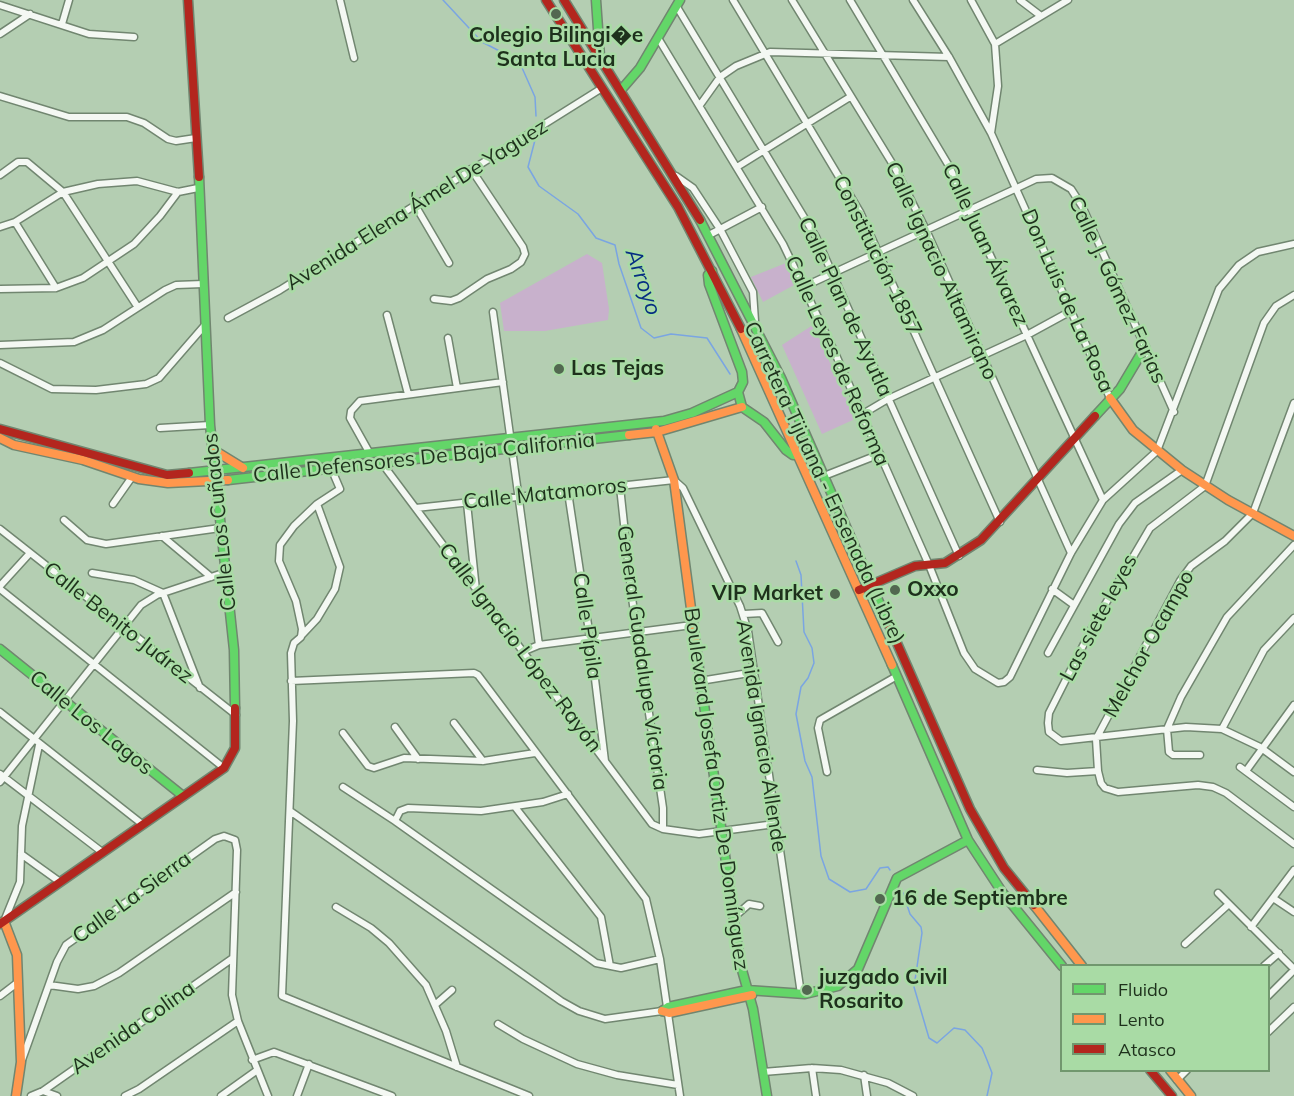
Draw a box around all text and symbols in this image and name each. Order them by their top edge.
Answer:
marker: Colegio Bilingi�e Santa Lucia [549,7,563,21]
place label: Colegio Bilingi�e Santa Lucia [469,23,643,73]
street label: Avenida Elena Ámel De Yaguez [282,114,552,296]
street label: Calle Ignacio Altamirano [879,158,1003,384]
street label: Calle Juan Álvarez [936,160,1034,330]
street label: Constitución 1857 [827,172,927,340]
street label: Calle J. Gómez Farias [1063,192,1171,388]
street label: Don Luis de La Rosa [1015,205,1119,397]
street label: Calle Plan de Ayutla [792,213,898,401]
water label: Arroyo [619,245,667,319]
street label: Calle Leyes de Reforma [779,252,895,470]
street label: Carretera Tijuana - Ensenada (Libre) [738,318,910,648]
place label: Las Tejas [571,356,664,382]
marker: Las Tejas [552,362,566,376]
street label: Calle Defensores De Baja California [252,427,596,489]
street label: Calle Los Cuñados [198,432,242,612]
street label: Calle Matamoros [462,473,628,515]
street label: General Guadalupe Victoria [611,524,673,792]
street label: Calle Ignacio López Rayón [433,538,607,758]
street label: Las siete leyes [1055,550,1143,686]
street label: Calle Benito Juárez [38,557,198,689]
street label: Melchor Ocampo [1098,566,1200,722]
street label: Calle Pípila [567,571,607,681]
place label: Oxxo [907,577,959,603]
place label: VIP Market [712,581,823,607]
marker: Oxxo [888,583,902,597]
marker: VIP Market [828,587,842,601]
street label: Boulevard Josefa Ortiz De Domínguez [678,606,754,972]
street label: Avenida Ignacio Allende [730,618,792,854]
street label: Calle Los Lagos [24,665,158,781]
street label: Calle La Sierra [68,847,196,949]
place label: 16 de Septiembre [892,886,1068,912]
marker: 16 de Septiembre [873,892,887,906]
legend [1060,964,1270,1072]
place label: juzgado Civil Rosarito [819,965,947,1015]
street label: Avenida Colina [66,976,200,1080]
text: Fluido [1118,978,1168,1001]
marker: juzgado Civil Rosarito [800,983,814,997]
text: Lento [1118,1008,1165,1031]
text: Atasco [1118,1038,1176,1061]

